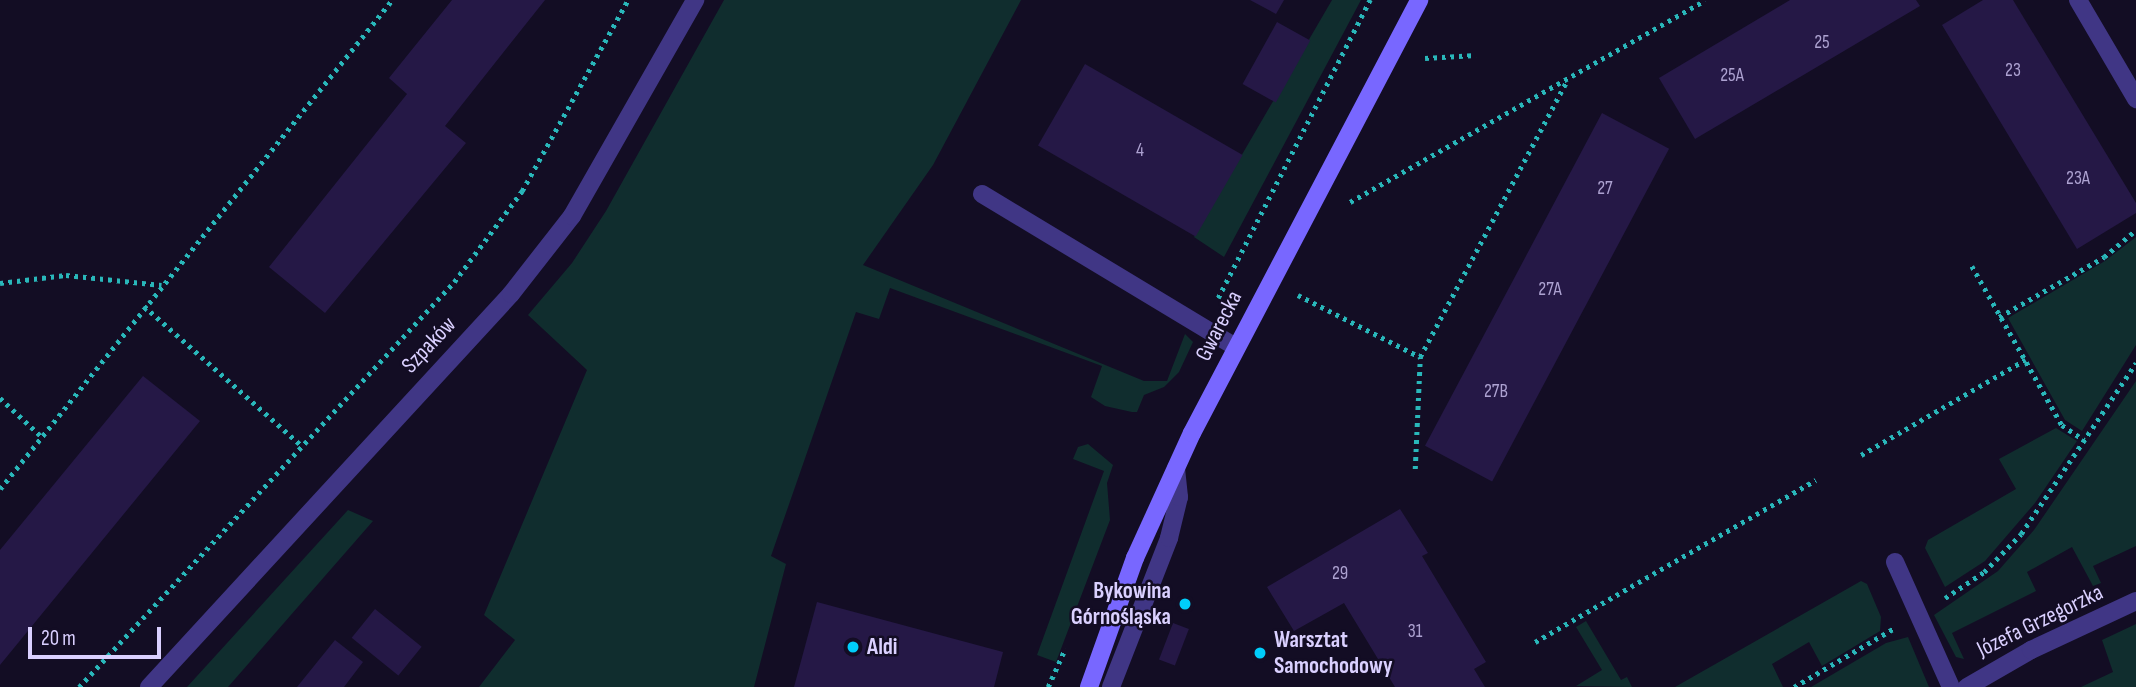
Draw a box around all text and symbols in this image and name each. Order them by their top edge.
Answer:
house number: 25 [1814,32,1830,54]
house number: 23 [2005,60,2021,82]
house number: 25A [1720,65,1744,87]
house number: 4 [1136,140,1144,162]
house number: 23A [2066,168,2090,190]
house number: 27 [1597,178,1613,200]
house number: 27A [1538,279,1562,301]
street label: Gwarecka [1190,286,1248,366]
street label: Szpaków [396,311,462,379]
house number: 27B [1484,381,1508,403]
house number: 29 [1332,563,1348,585]
place label: Bykowina Górnośląska [1071,577,1171,631]
street label: Józefa Grzegorzka [1973,579,2107,663]
marker: Bykowina Górnośląska [1177,596,1193,612]
scale bar [32,614,164,658]
house number: 31 [1408,621,1422,643]
text: 20 m [41,626,76,651]
place label: Warsztat Samochodowy [1274,626,1393,680]
place label: Aldi [867,633,898,661]
marker: Aldi [845,639,861,655]
marker: Warsztat Samochodowy [1252,645,1268,661]

